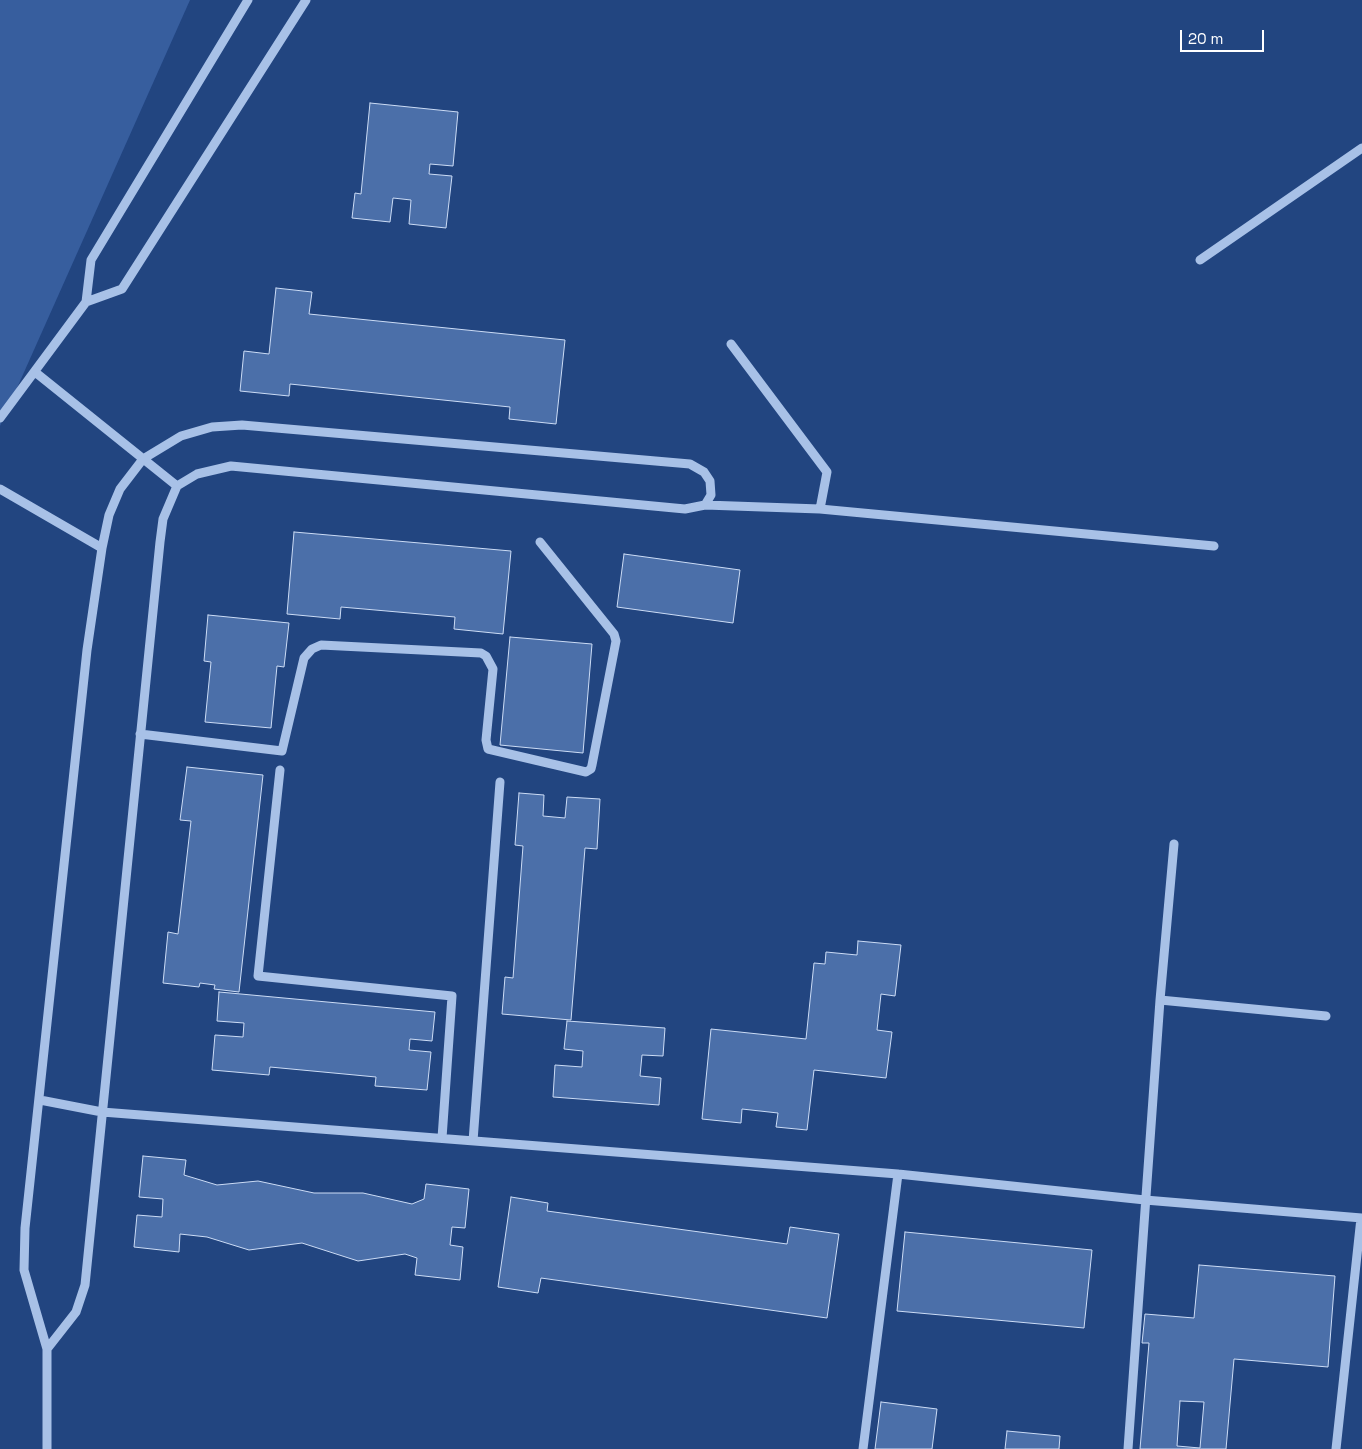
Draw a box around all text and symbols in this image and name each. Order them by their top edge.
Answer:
scale bar [1182,20,1266,52]
text: 20 m [1188,29,1223,48]

